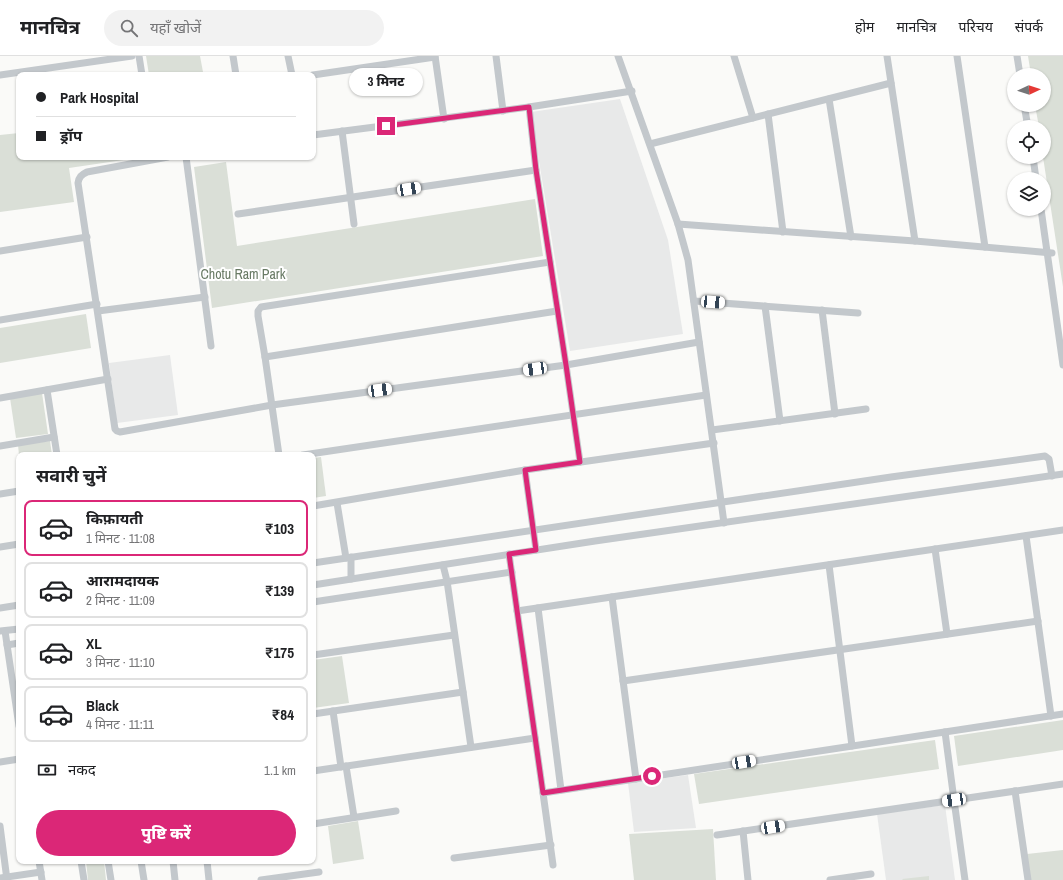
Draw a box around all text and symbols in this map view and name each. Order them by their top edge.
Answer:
search box [104,10,384,46]
text: मानचित्र [20,14,80,40]
icon: search [118,17,140,39]
text: यहाँ खोजें [150,17,201,38]
text: होम [855,18,874,36]
text: मानचित्र [896,18,937,36]
text: परिचय [959,18,993,36]
text: संपर्क [1015,18,1043,36]
callout: 3 मिनट [349,68,423,96]
north arrow [1007,68,1051,112]
map controls [1007,68,1051,216]
text: 3 मिनट [368,73,404,90]
text: Park Hospital [60,87,139,108]
route end [377,117,395,135]
button: locate [1007,120,1051,164]
text: ड्रॉप [60,125,82,146]
button: layers [1007,172,1051,216]
car [396,181,422,197]
park label: Chotu Ram Park [201,265,286,283]
car [701,295,725,309]
car [522,361,548,377]
car [367,382,393,398]
text: सवारी चुनें [36,463,106,488]
text: किफ़ायती [86,508,143,529]
icon: car [38,510,74,546]
text: ₹103 [265,518,294,539]
text: 1 मिनट · 11:08 [86,530,155,547]
text: आरामदायक [86,570,159,591]
icon: car [38,572,74,608]
text: ₹139 [265,580,294,601]
text: 2 मिनट · 11:09 [86,592,155,609]
text: XL [86,633,102,654]
icon: car [38,634,74,670]
text: ₹175 [265,642,294,663]
text: 3 मिनट · 11:10 [86,654,155,671]
text: Black [86,695,119,716]
icon: car [38,696,74,732]
text: ₹84 [272,704,294,725]
text: 4 मिनट · 11:11 [86,716,154,733]
car [731,754,757,770]
icon: cash [36,759,58,781]
text: नकद [68,759,96,780]
text: 1.1 km [264,762,296,779]
route start [643,767,661,785]
car [941,792,967,808]
button: पुष्टि करें [36,810,296,856]
car [760,819,786,835]

